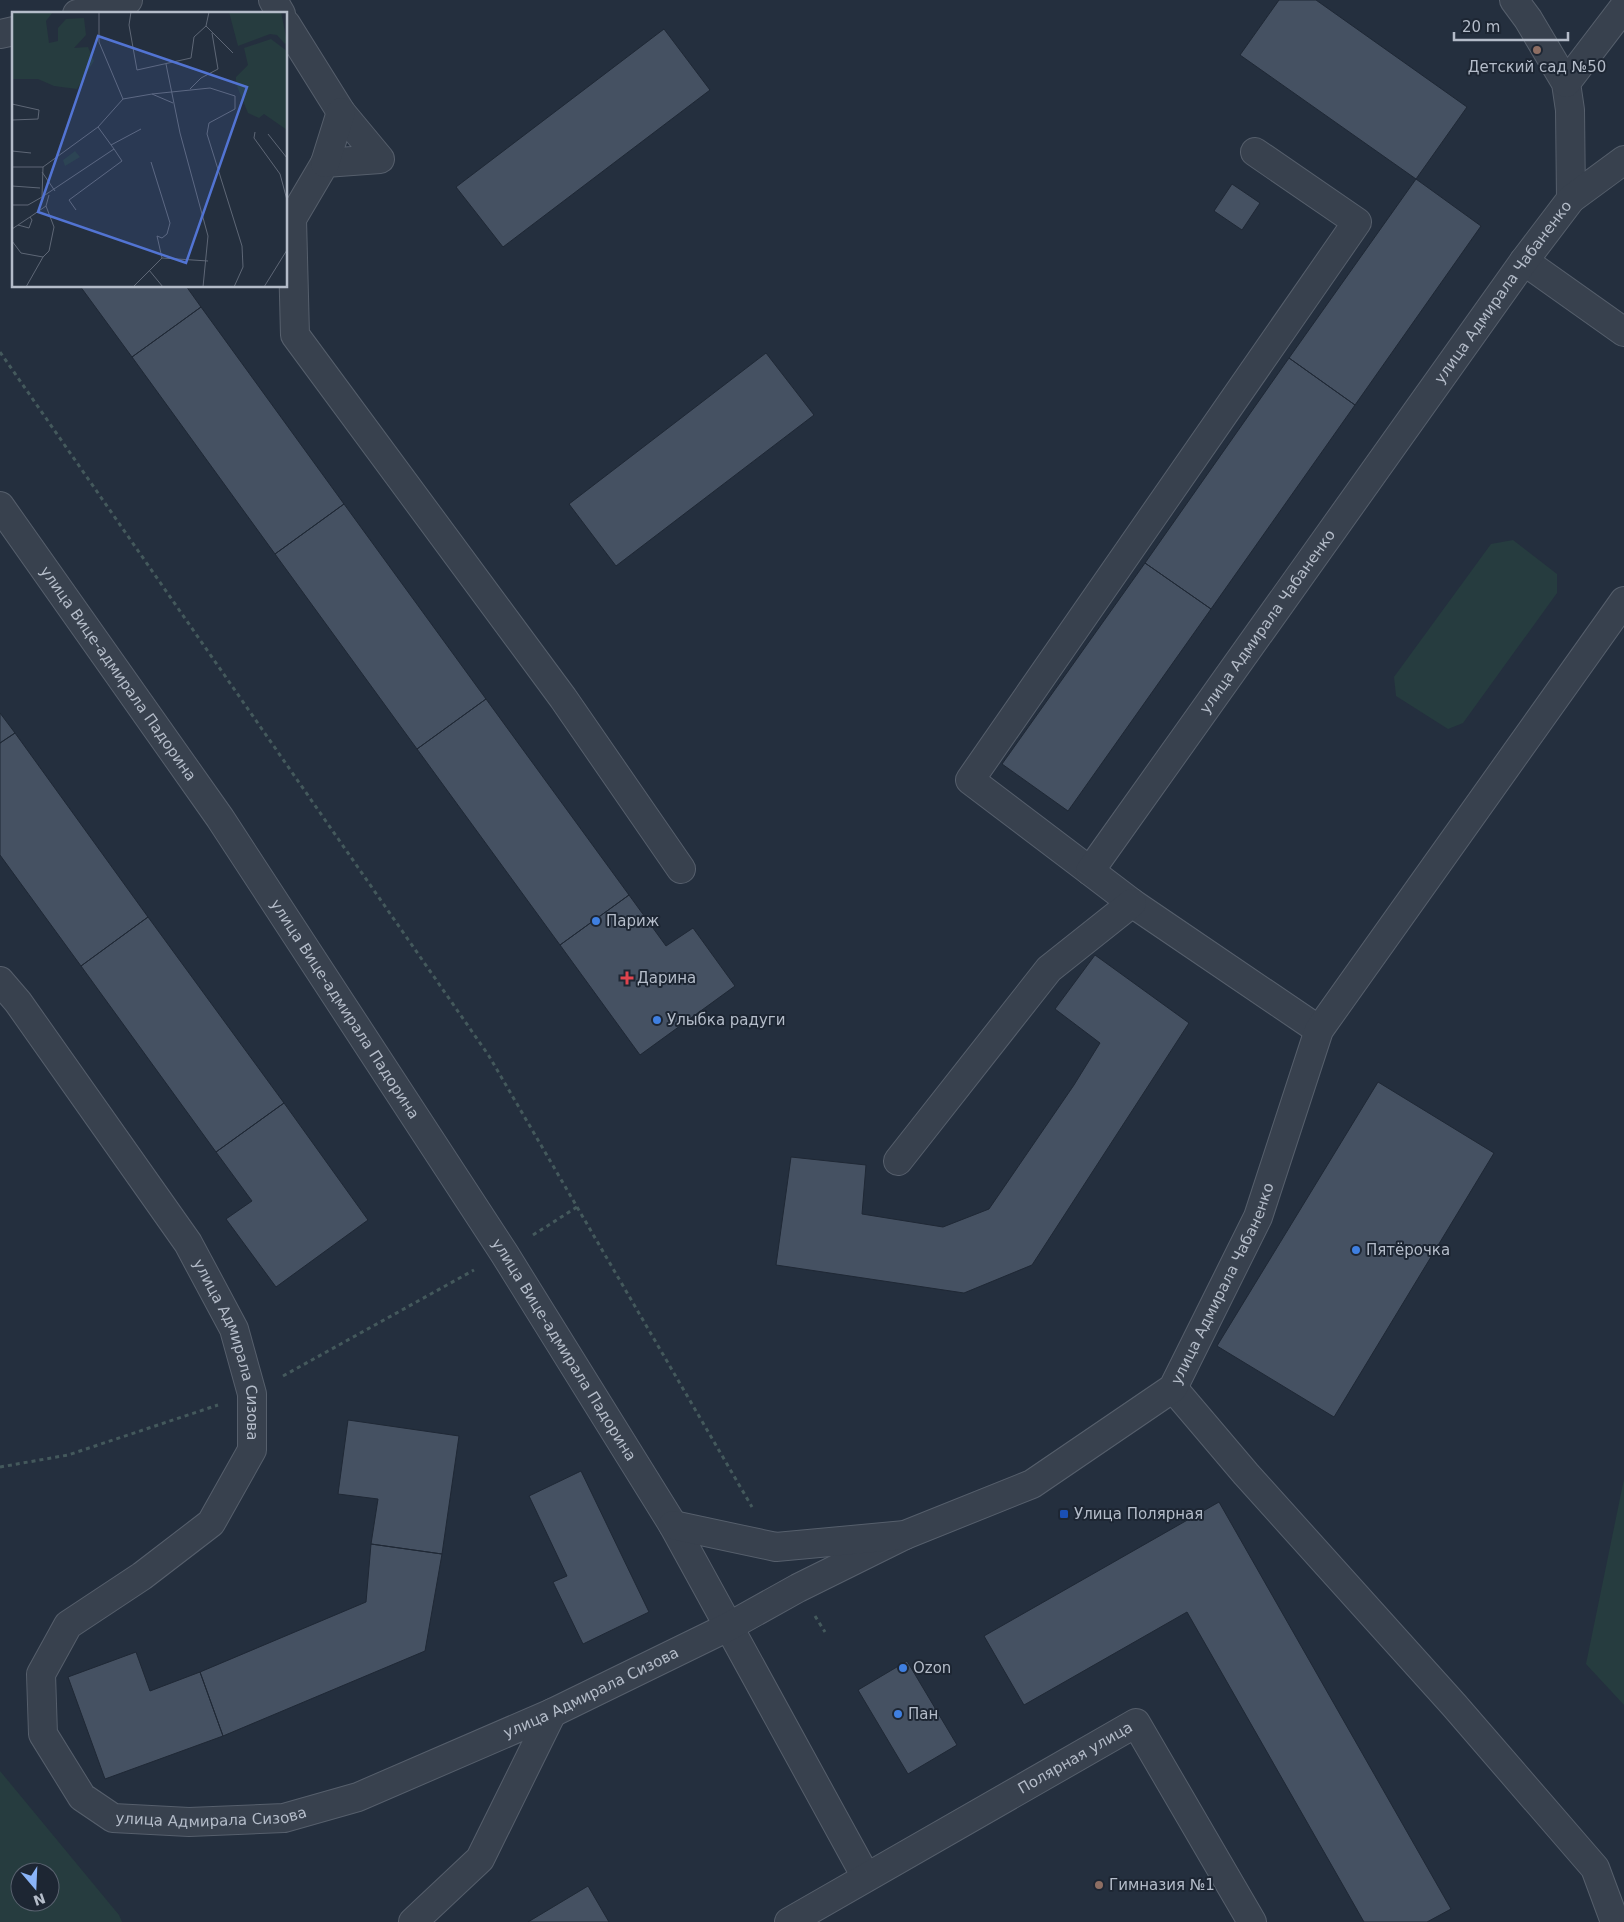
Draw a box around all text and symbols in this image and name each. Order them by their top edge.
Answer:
scale bar [1454,10,1568,42]
inset map [12,12,288,288]
text: 20 m [1462,18,1500,36]
marker: Детский сад №50 [1531,44,1543,56]
place label: Детский сад №50 [1468,58,1606,76]
street label: улица Адмирала Чабаненко [1431,197,1575,387]
street label: улица Адмирала Чабаненко [1196,526,1339,717]
street label: улица Вице-адмирала Падорина [36,563,200,784]
street label: улица Вице-адмирала Падорина [267,896,423,1122]
place label: Париж [606,912,659,930]
marker: Париж [590,915,602,927]
place label: Дарина [637,969,696,987]
marker: Дарина [621,972,633,984]
place label: Улыбка радуги [667,1011,785,1029]
marker: Улыбка радуги [651,1014,663,1026]
street label: улица Адмирала Чабаненко [1167,1180,1278,1388]
street label: улица Вице-адмирала Падорина [488,1235,640,1464]
place label: Пятёрочка [1366,1241,1450,1259]
marker: Пятёрочка [1350,1244,1362,1256]
street label: улица Адмирала Сизова [189,1256,261,1440]
place label: Улица Полярная [1074,1505,1203,1523]
marker: Улица Полярная [1058,1508,1070,1520]
street label: улица Адмирала Сизова [501,1644,682,1742]
place label: Ozon [913,1659,951,1677]
marker: Ozon [897,1662,909,1674]
place label: Пан [908,1705,938,1723]
marker: Пан [892,1708,904,1720]
street label: Полярная улица [1015,1718,1136,1798]
street label: улица Адмирала Сизова [115,1803,309,1831]
north arrow [10,1862,60,1912]
place label: Гимназия №1 [1109,1876,1215,1894]
marker: Гимназия №1 [1093,1879,1105,1891]
text: N [31,1890,47,1909]

